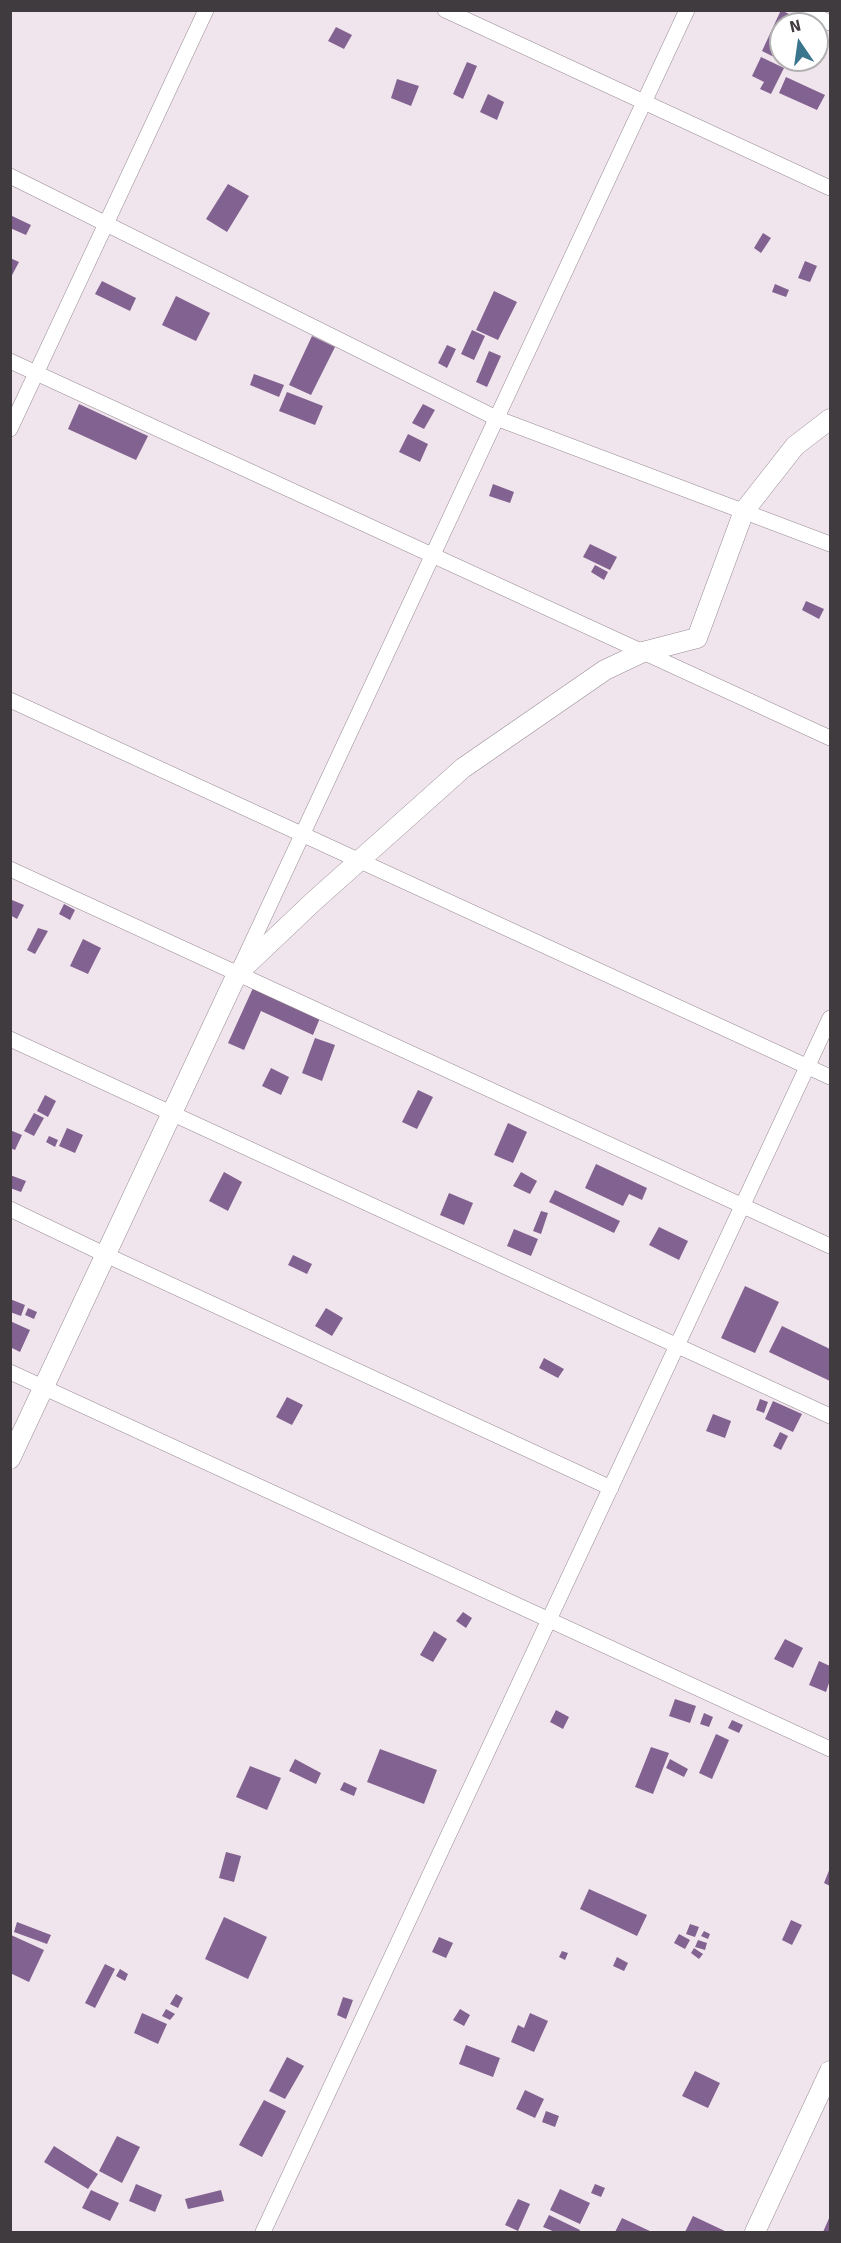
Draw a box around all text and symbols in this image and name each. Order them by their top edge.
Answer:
north arrow [769,12,829,72]
text: N [788,15,803,37]

